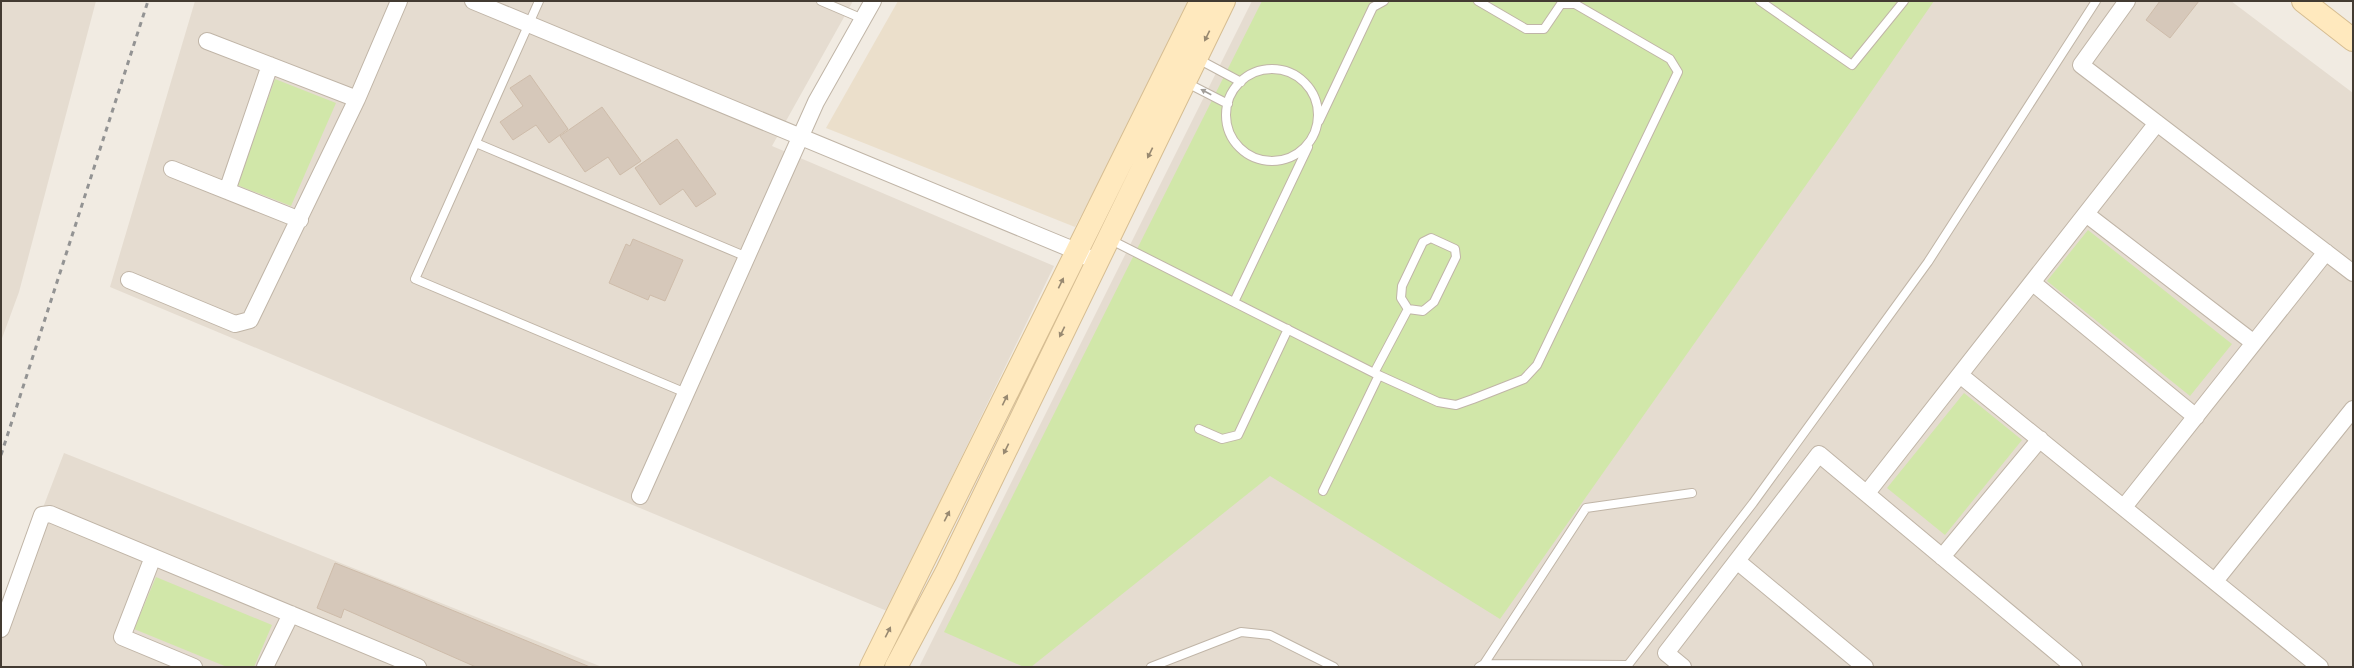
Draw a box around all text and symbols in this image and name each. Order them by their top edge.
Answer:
one-way arrow [1204,30,1210,42]
one-way arrow [1200,89,1212,96]
one-way arrow [1147,147,1153,158]
one-way arrow [1058,277,1064,288]
one-way arrow [1059,327,1065,338]
one-way arrow [1002,394,1008,405]
one-way arrow [1003,444,1009,455]
one-way arrow [944,510,950,522]
one-way arrow [885,626,891,638]

